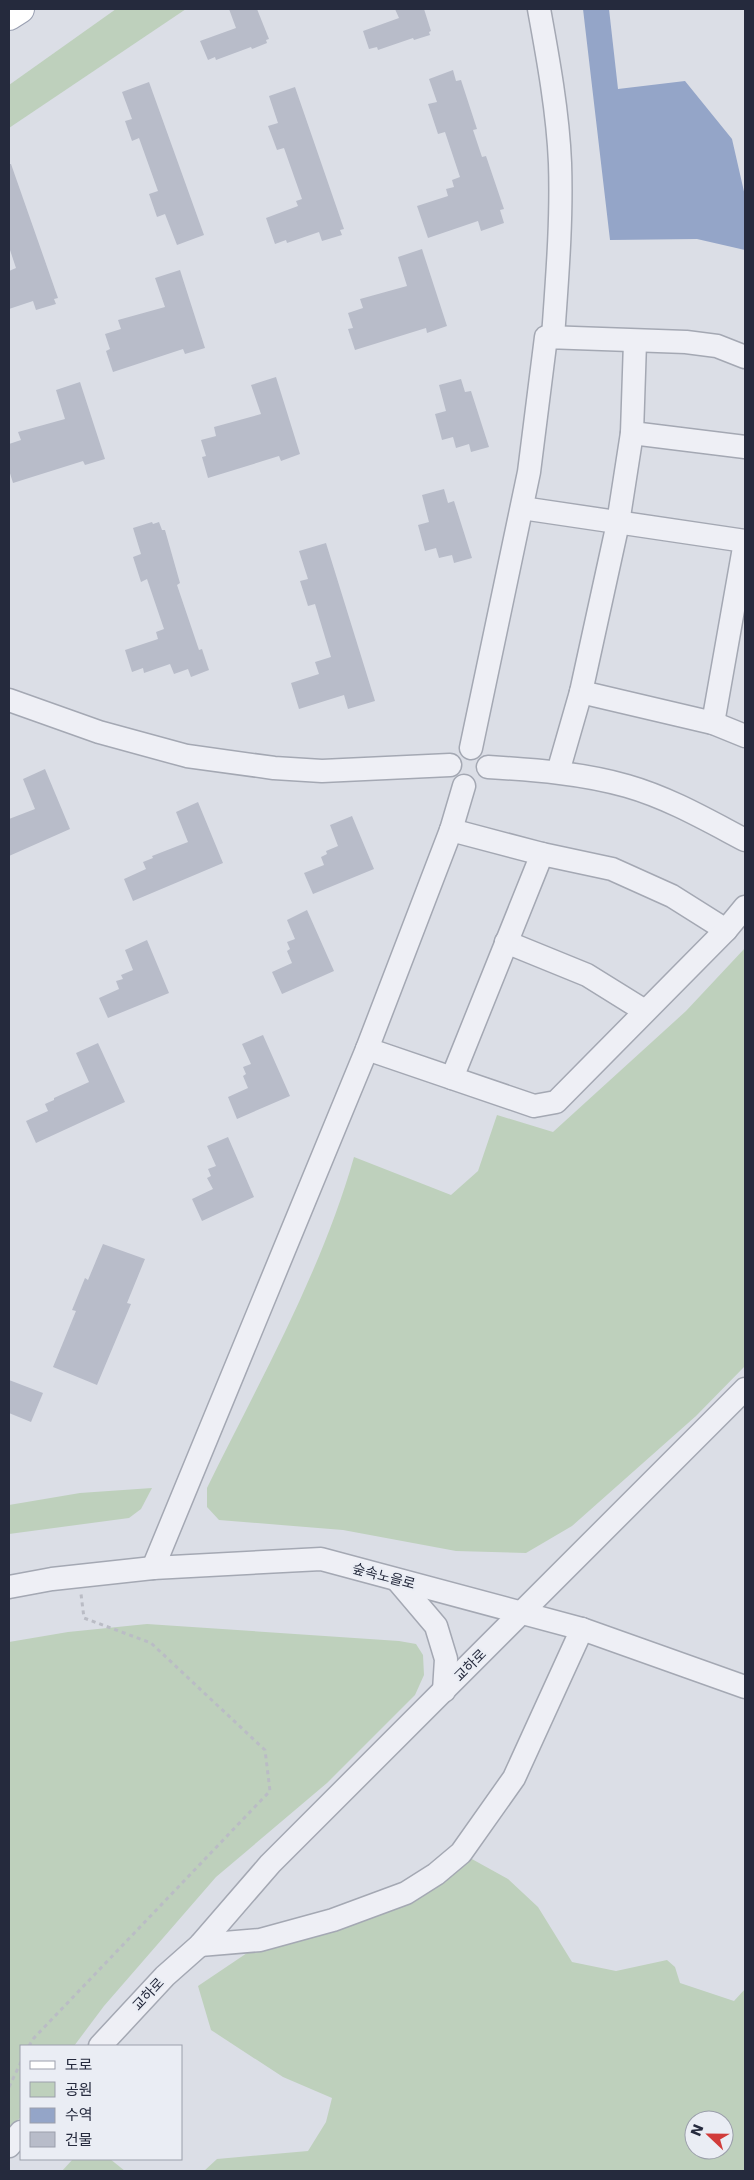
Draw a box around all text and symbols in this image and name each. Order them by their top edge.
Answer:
street label: 숲속노을로 [351,1560,417,1592]
street label: 교하로 [451,1646,489,1684]
street label: 교하로 [129,1974,167,2014]
legend [20,2045,182,2160]
text: 도로 [65,2056,93,2074]
text: 공원 [65,2081,93,2099]
text: 수역 [65,2106,93,2124]
north arrow [684,2110,734,2160]
text: N [687,2122,707,2139]
text: 건물 [65,2131,93,2149]

